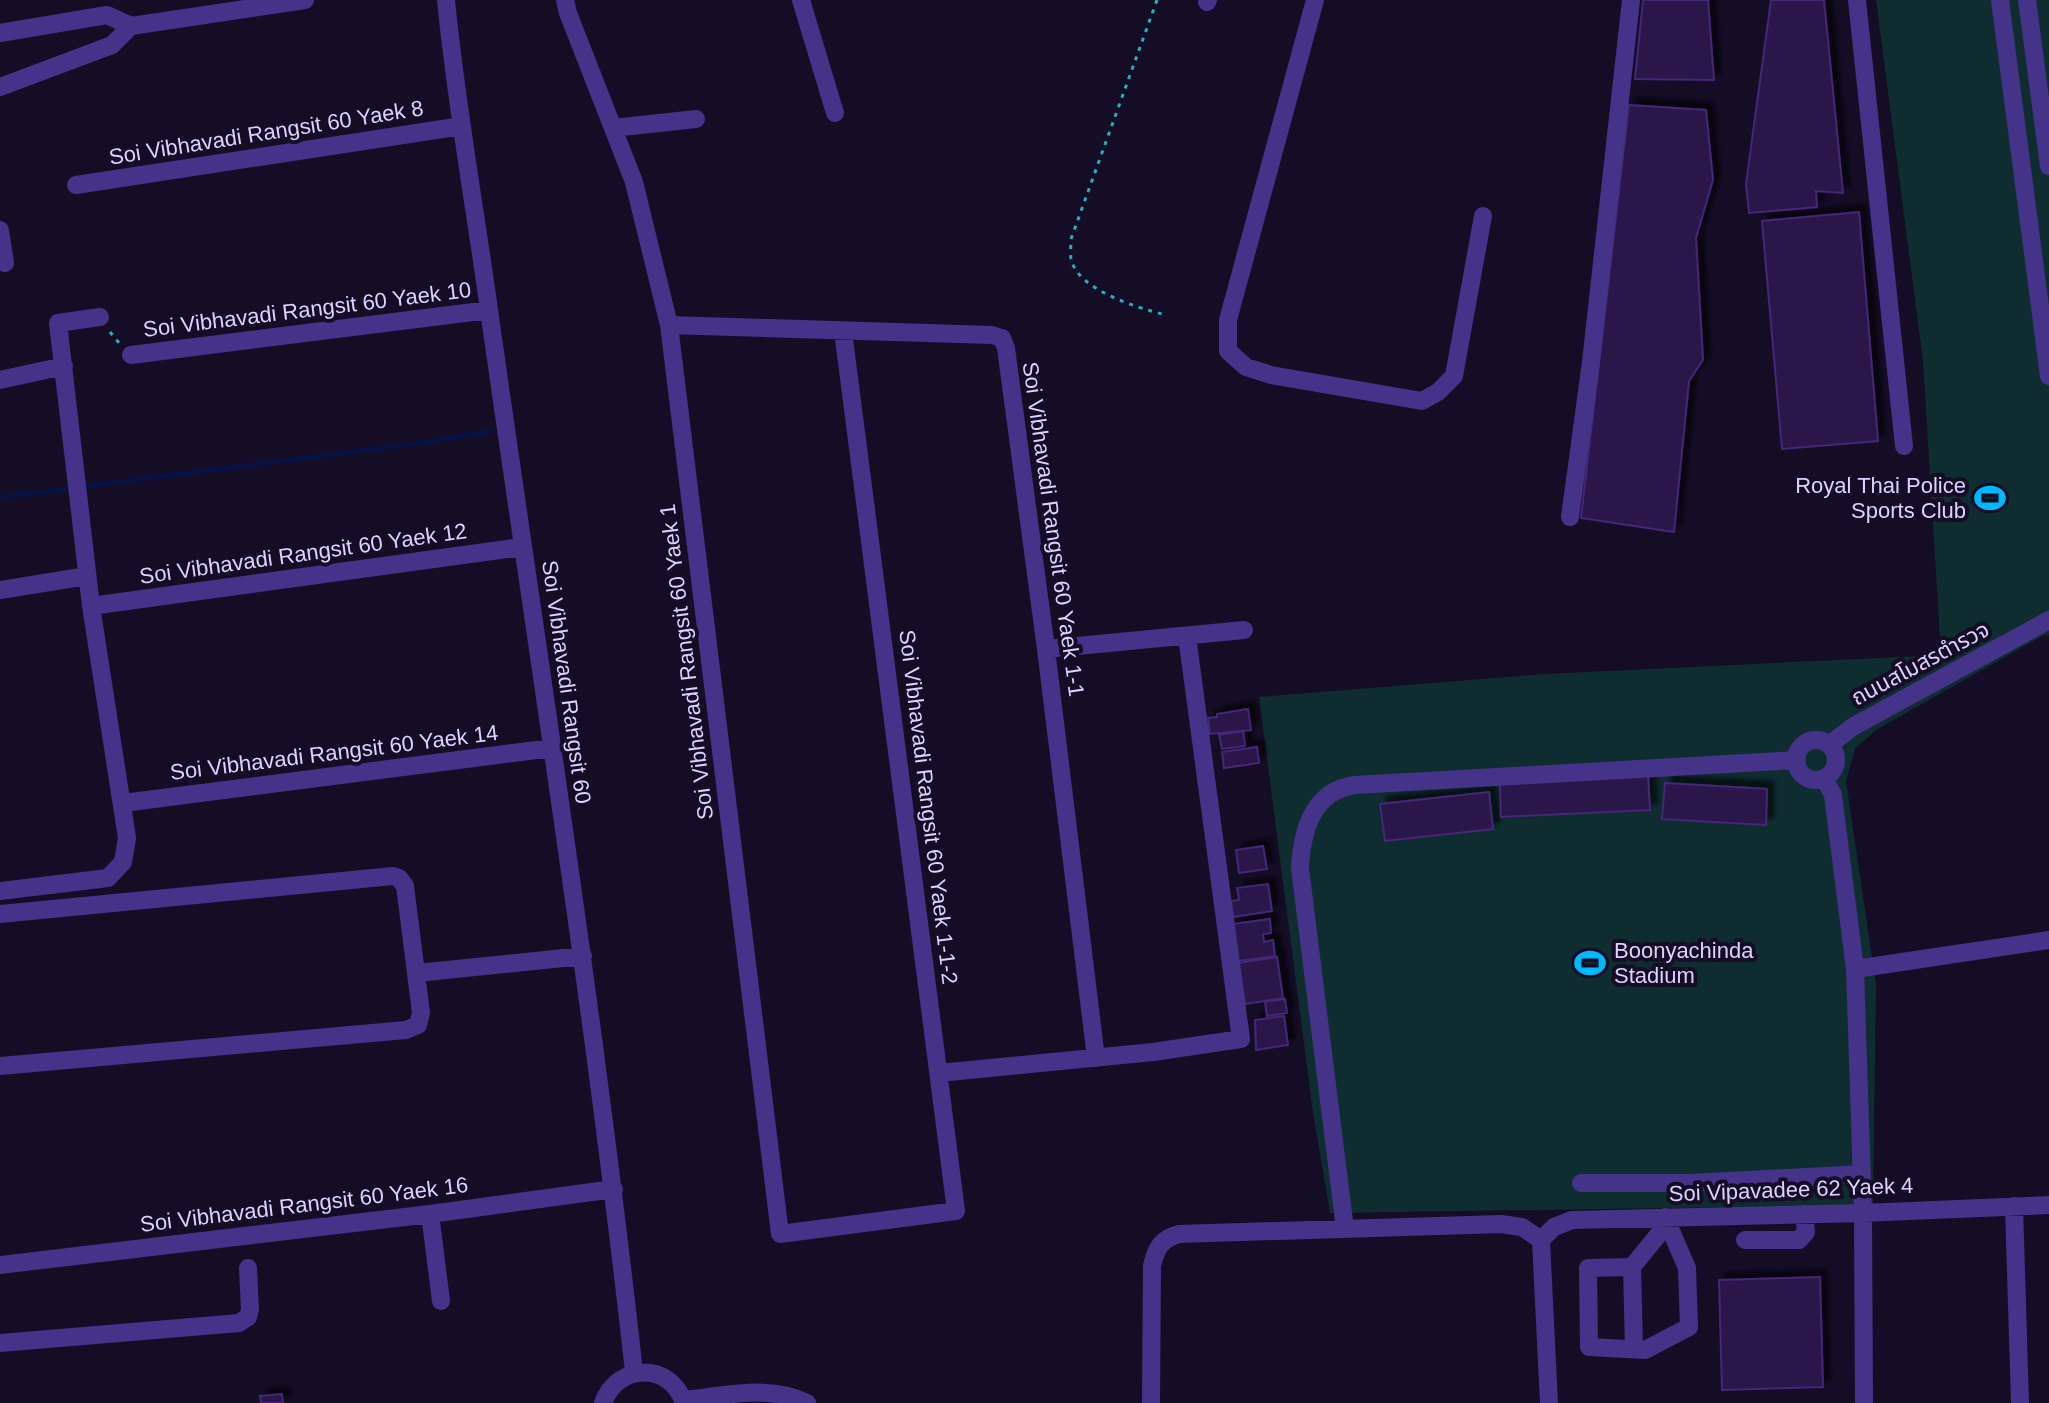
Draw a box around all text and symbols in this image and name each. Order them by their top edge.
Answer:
street label: Soi Vibhavadi Rangsit 60 Yaek 8 [107,95,425,170]
street label: Soi Vibhavadi Rangsit 60 Yaek 10 [142,277,472,342]
street label: Soi Vibhavadi Rangsit 60 Yaek 1-1 [1018,360,1089,698]
place label: Royal Thai Police Sports Club [1795,473,1966,523]
sports icon: Royal Thai Police Sports Club [1973,481,2007,515]
street label: Soi Vibhavadi Rangsit 60 Yaek 1 [655,503,718,821]
street label: Soi Vibhavadi Rangsit 60 Yaek 12 [138,518,468,589]
street label: Soi Vibhavadi Rangsit 60 [537,559,596,805]
street label: ถนนสโมสรตำรวจ [1847,617,1993,710]
street label: Soi Vibhavadi Rangsit 60 Yaek 1-1-2 [894,628,963,986]
street label: Soi Vibhavadi Rangsit 60 Yaek 14 [169,720,499,785]
place label: Boonyachinda Stadium [1614,938,1754,988]
sports icon: Boonyachinda Stadium [1573,946,1607,980]
street label: Soi Vibhavadi Rangsit 60 Yaek 16 [139,1172,469,1237]
street label: Soi Vipavadee 62 Yaek 4 [1668,1173,1914,1206]

